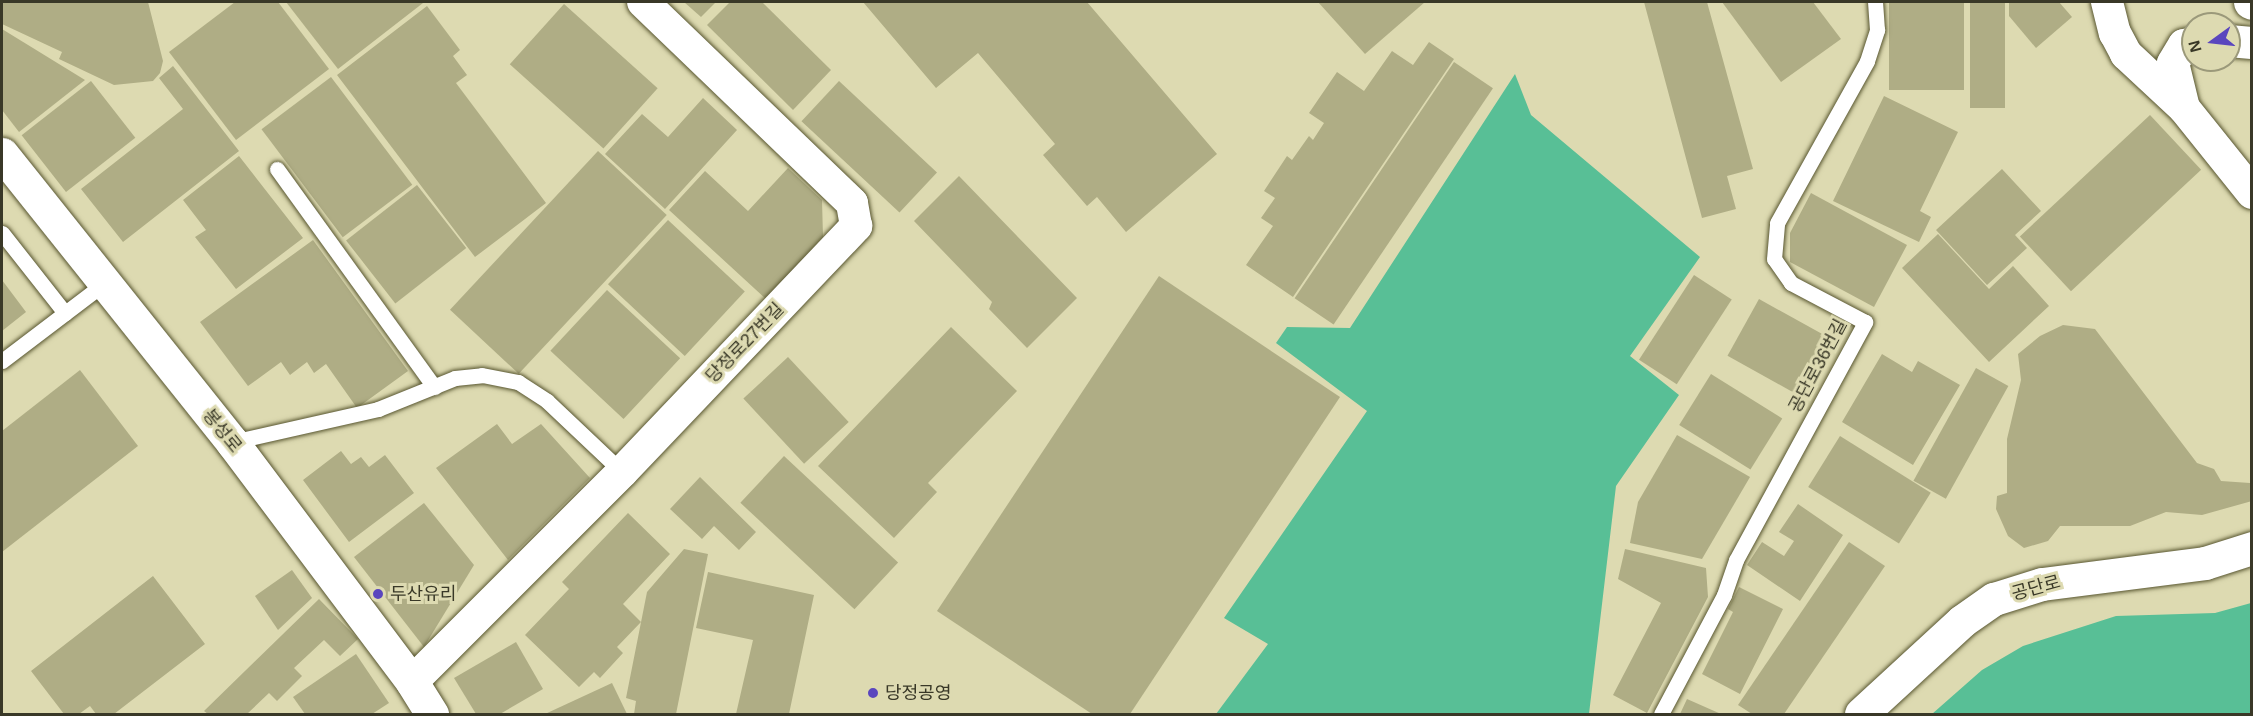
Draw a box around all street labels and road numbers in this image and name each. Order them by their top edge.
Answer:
street label: 당정로27번길 [702,299,788,387]
street label: 공단로36번길 [1784,316,1852,416]
street label: 봉성로 [198,405,246,457]
street label: 공단로 [2009,571,2063,605]

